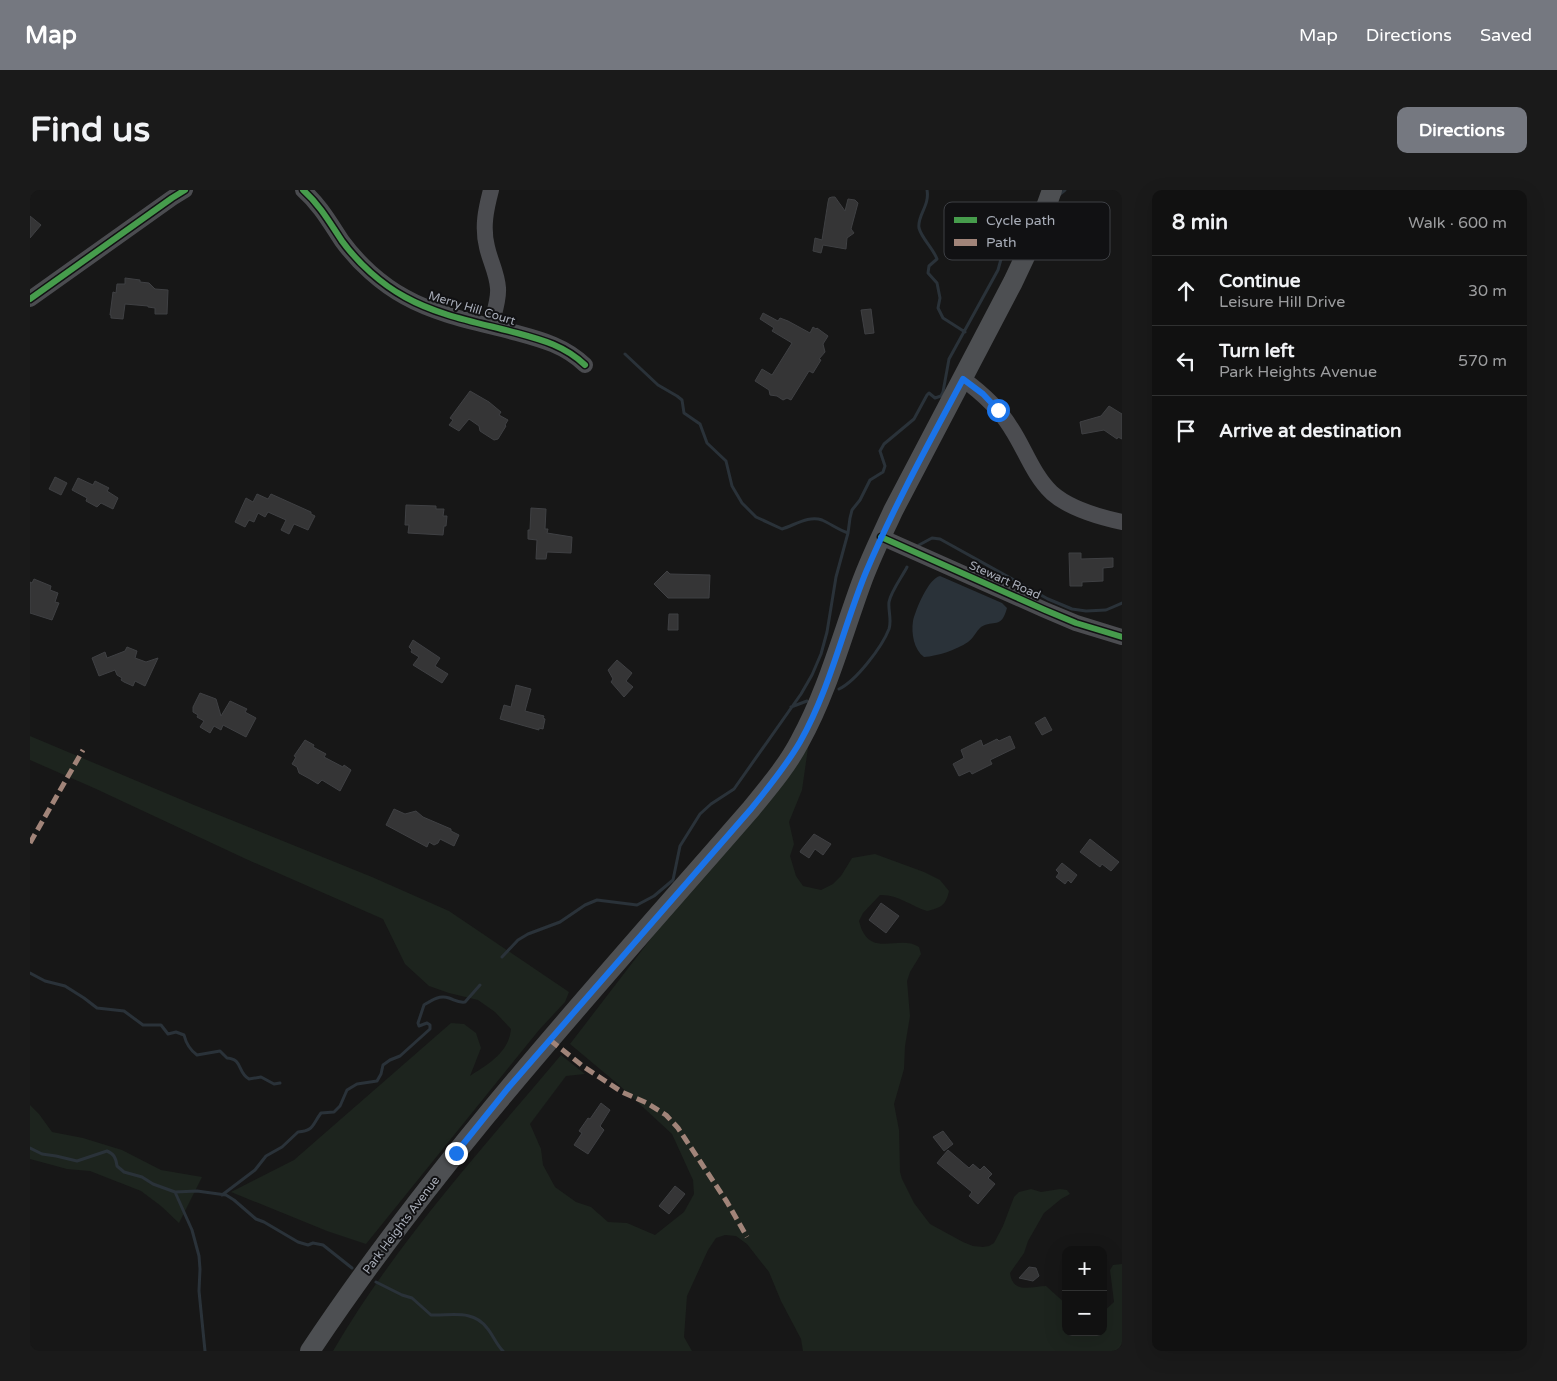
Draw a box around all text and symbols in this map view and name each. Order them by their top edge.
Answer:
text: Map [25,21,77,50]
text: Map [1299,24,1338,46]
text: Directions [1366,24,1452,46]
text: Saved [1480,24,1532,46]
button: Directions [1397,107,1527,153]
text: Find us [30,109,150,151]
legend [944,202,1110,260]
text: 8 min [1172,210,1228,235]
text: Cycle path [986,212,1055,229]
text: Walk · 600 m [1408,213,1507,233]
text: Path [986,234,1017,251]
text: Continue [1219,270,1301,292]
icon: ahead [1172,277,1200,305]
text: 30 m [1468,281,1507,301]
street label: Merry Hill Court [427,288,517,328]
text: Leisure Hill Drive [1219,292,1345,312]
text: Turn left [1219,340,1295,362]
icon: left [1172,347,1200,375]
text: 570 m [1458,351,1507,371]
text: Park Heights Avenue [1219,362,1377,382]
route start [987,399,1010,422]
icon: arrive [1172,417,1200,445]
text: Arrive at destination [1219,420,1402,442]
street label: Stewart Road [967,558,1043,602]
route end [445,1142,468,1165]
street label: Park Heights Avenue [360,1173,442,1277]
map controls [1062,1246,1107,1336]
button: + [1062,1246,1107,1291]
button: − [1062,1291,1107,1336]

